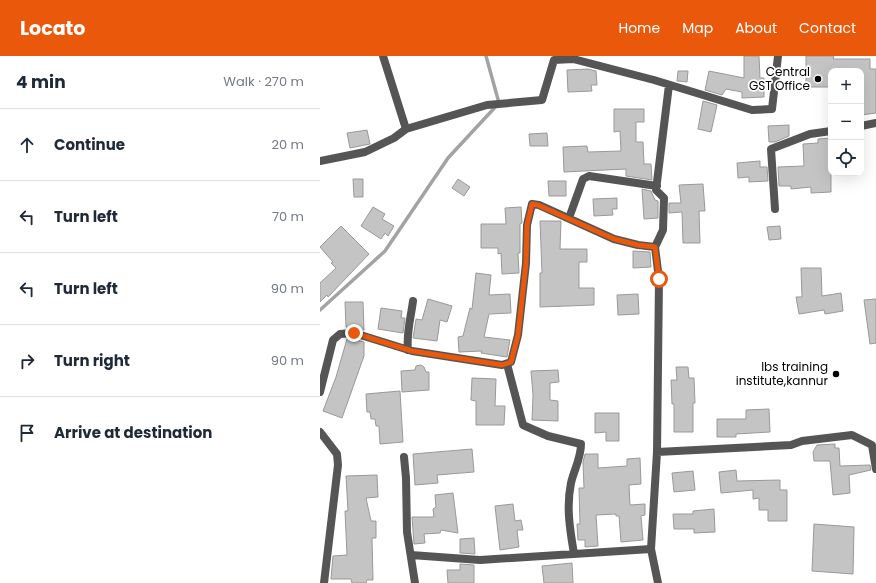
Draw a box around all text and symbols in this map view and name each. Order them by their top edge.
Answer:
text: Locato [20,15,85,42]
text: Home [618,18,660,38]
text: Map [682,18,713,38]
text: About [735,18,777,38]
text: Contact [799,18,856,38]
place label: Central GST Office [749,63,810,94]
map controls [828,68,864,176]
button: + [828,68,864,104]
text: 4 min [16,70,66,94]
text: Walk · 270 m [223,72,304,91]
marker: Central GST Office [813,74,823,84]
button: − [828,104,864,140]
icon: ahead [16,134,38,156]
text: Continue [54,134,125,155]
text: 20 m [271,135,304,154]
button: locate [828,140,864,176]
icon: left [16,206,38,228]
text: Turn left [54,206,118,227]
text: 70 m [272,207,304,226]
route start [650,270,668,288]
icon: left [16,278,38,300]
text: Turn left [54,278,118,299]
text: 90 m [271,279,304,298]
route end [345,324,363,342]
icon: right [16,350,38,372]
text: Turn right [54,350,130,371]
text: 90 m [271,351,304,370]
place label: lbs training institute,kannur [736,358,829,389]
marker: lbs training institute,kannur [831,369,841,379]
icon: arrive [16,422,38,444]
text: Arrive at destination [54,422,212,443]

